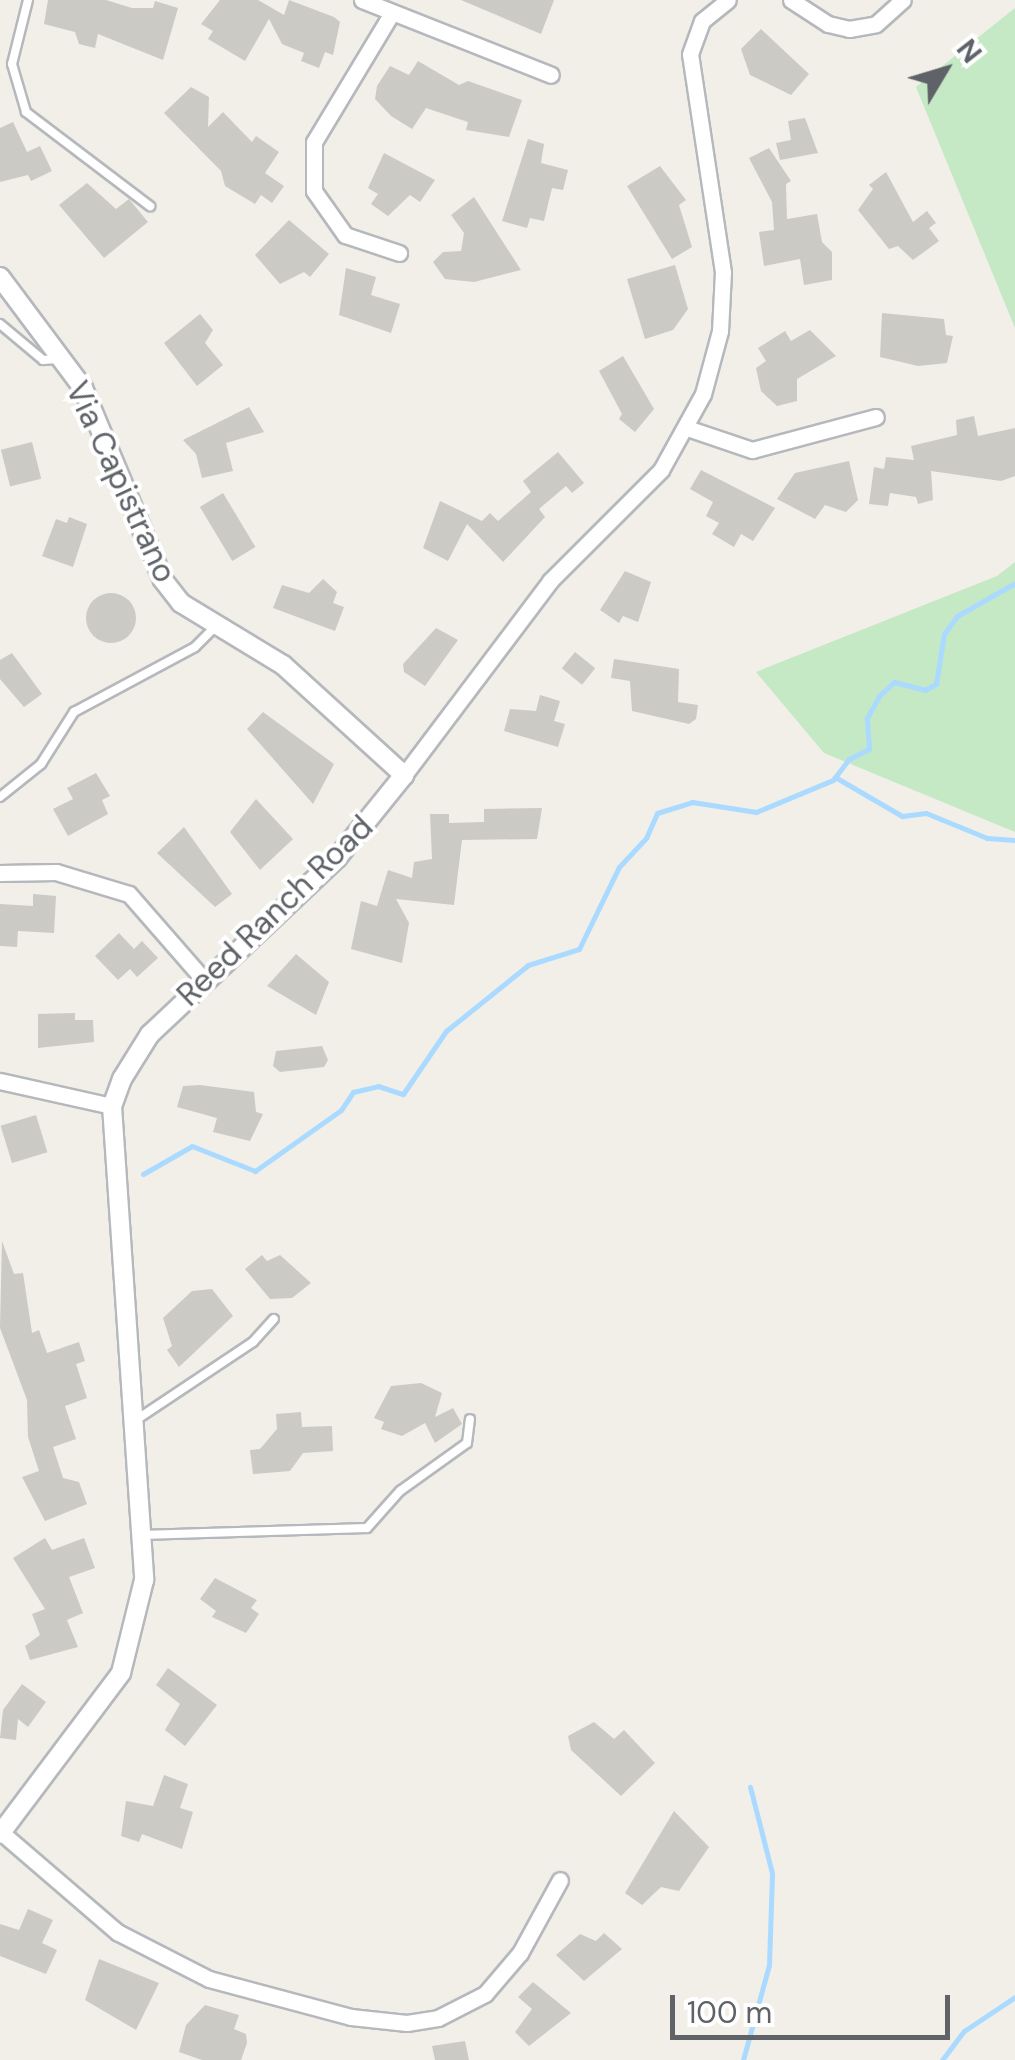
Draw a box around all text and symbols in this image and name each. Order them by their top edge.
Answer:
north arrow [895,20,995,120]
text: N [948,32,990,71]
street label: Via Capistrano [58,375,184,589]
street label: Reed Ranch Road [169,808,381,1014]
scale bar [675,1975,955,2037]
text: 100 m [687,1993,772,2032]

